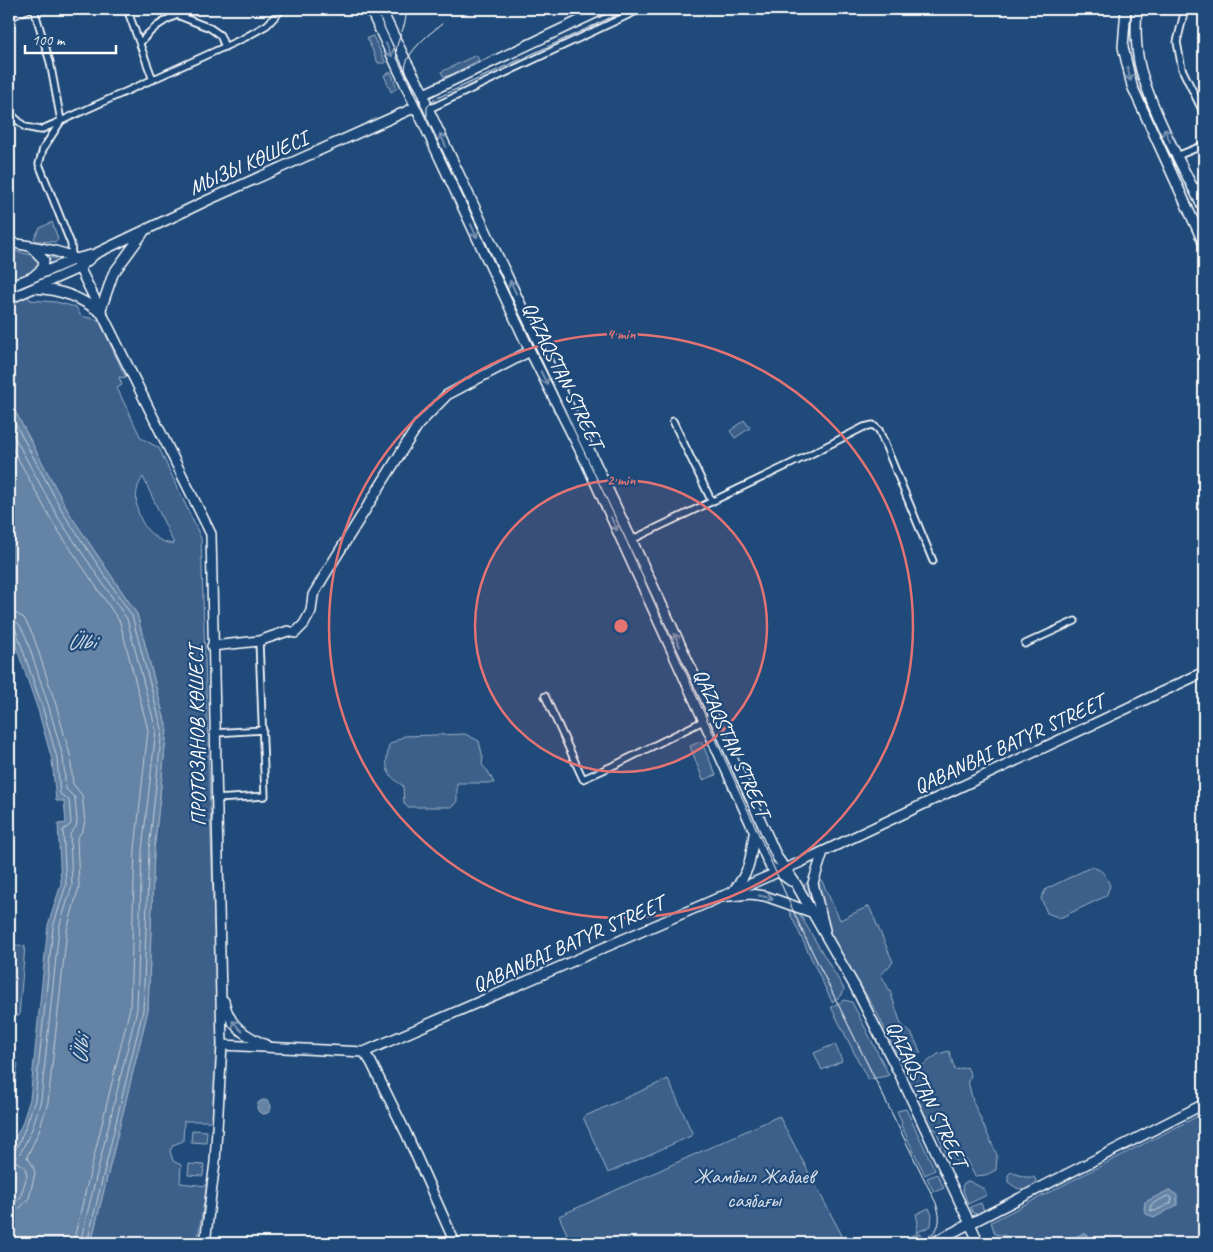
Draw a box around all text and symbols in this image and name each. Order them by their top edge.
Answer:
scale bar [25,22,116,54]
text: 100 m [32,31,66,50]
one-way arrow [384,42,394,57]
one-way arrow [1125,66,1134,82]
street label: МЫЗЫ КӨШЕСІ [185,123,316,201]
one-way arrow [1162,128,1171,143]
one-way arrow [437,133,447,148]
one-way arrow [470,223,479,238]
one-way arrow [507,280,517,295]
street label: QAZAQSTAN STREET [516,297,612,457]
text: 4 min [607,325,636,344]
one-way arrow [540,370,549,385]
text: 2 min [607,471,636,490]
one-way arrow [609,516,619,531]
centre of rings [612,617,630,635]
water label: Ülbi [67,628,101,656]
one-way arrow [672,633,681,648]
street label: ПРОТОЗАНОВ КӨШЕСІ [182,641,212,827]
street label: QAZAQSTAN STREET [688,665,778,825]
street label: QABANBAI BATYR STREET [910,686,1113,800]
street label: QABANBAI BATYR STREET [468,888,673,998]
one-way arrow [758,893,774,902]
street label: QAZAQSTAN STREET [880,1016,976,1176]
one-way arrow [231,1019,243,1032]
water label: Ülbi [66,1029,97,1065]
park label: Жамбыл Жабаев саябағы [694,1163,819,1213]

